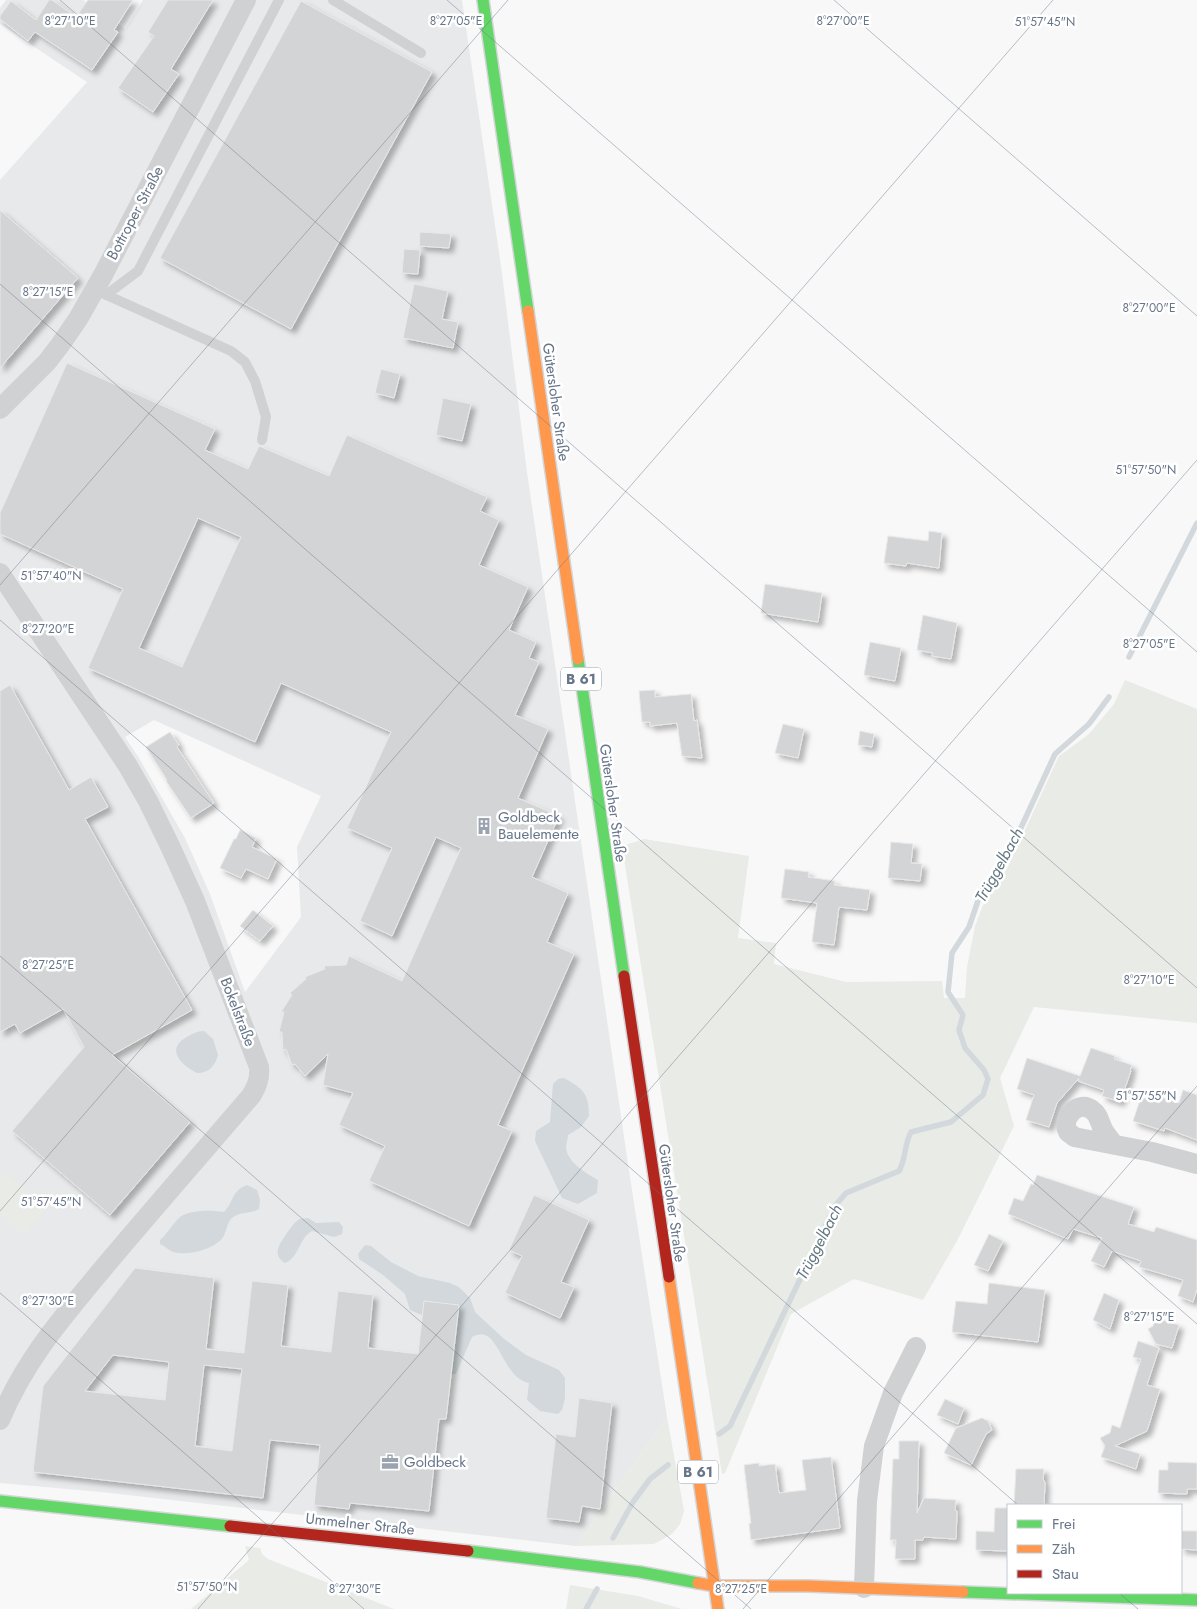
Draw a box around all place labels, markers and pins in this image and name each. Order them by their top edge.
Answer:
place label: Goldbeck Bauelemente [498,806,579,845]
building icon: Goldbeck Bauelemente [474,816,494,836]
place label: Goldbeck [404,1451,466,1473]
office icon: Goldbeck [380,1452,400,1472]

